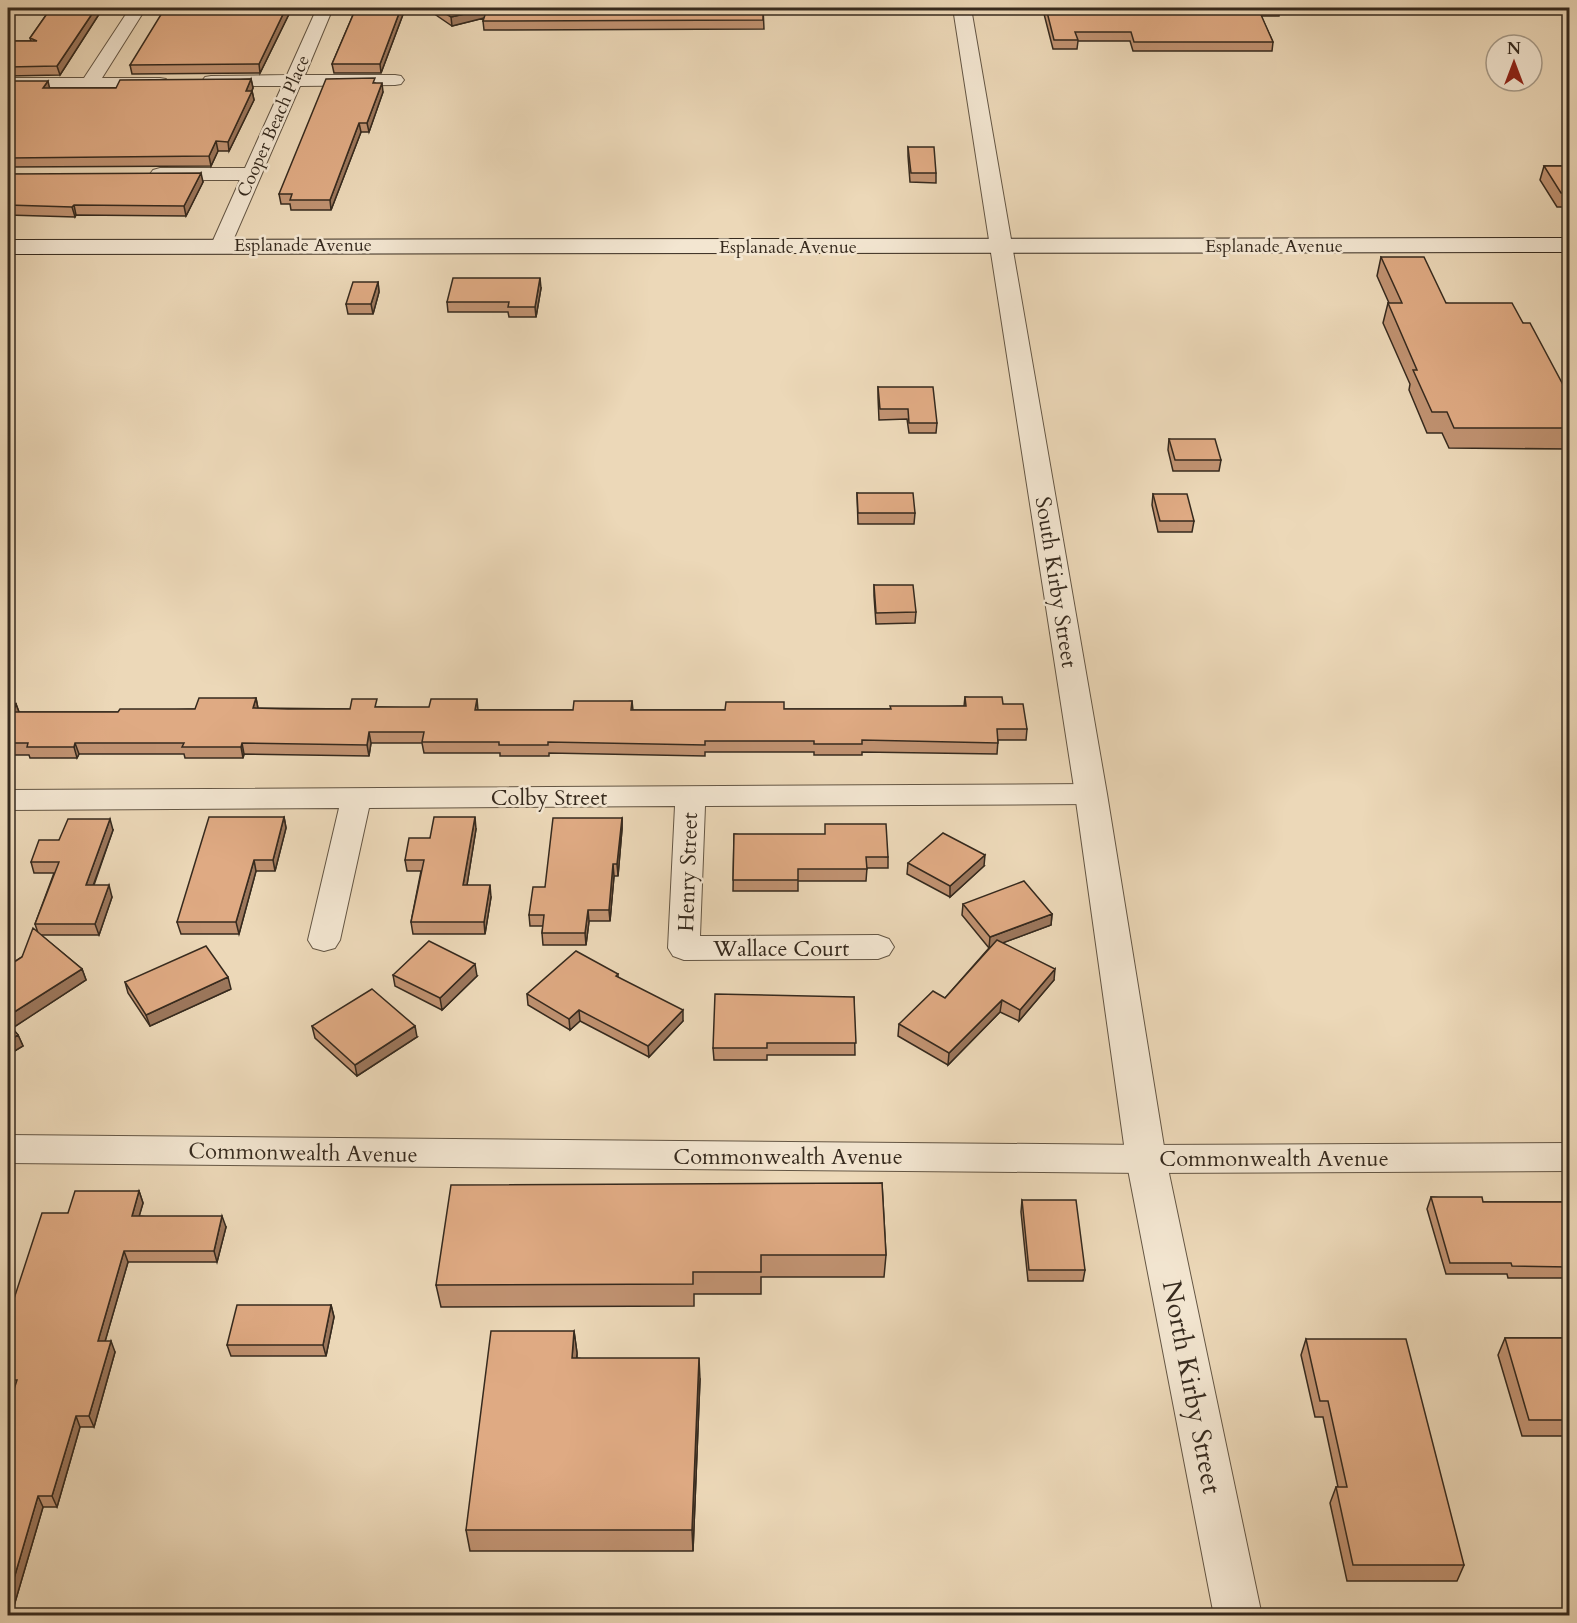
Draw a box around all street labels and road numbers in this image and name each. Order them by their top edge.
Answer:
street label: Cooper Beach Place [231,51,316,201]
street label: Esplanade Avenue [234,233,372,258]
street label: Esplanade Avenue [1205,234,1343,259]
street label: Esplanade Avenue [719,235,857,260]
street label: South Kirby Street [1028,494,1084,670]
street label: Colby Street [491,783,607,813]
street label: Henry Street [671,812,705,932]
street label: Wallace Court [712,934,849,964]
street label: Commonwealth Avenue [188,1136,418,1170]
street label: Commonwealth Avenue [673,1142,903,1172]
street label: Commonwealth Avenue [1159,1144,1389,1174]
street label: North Kirby Street [1153,1277,1230,1497]

